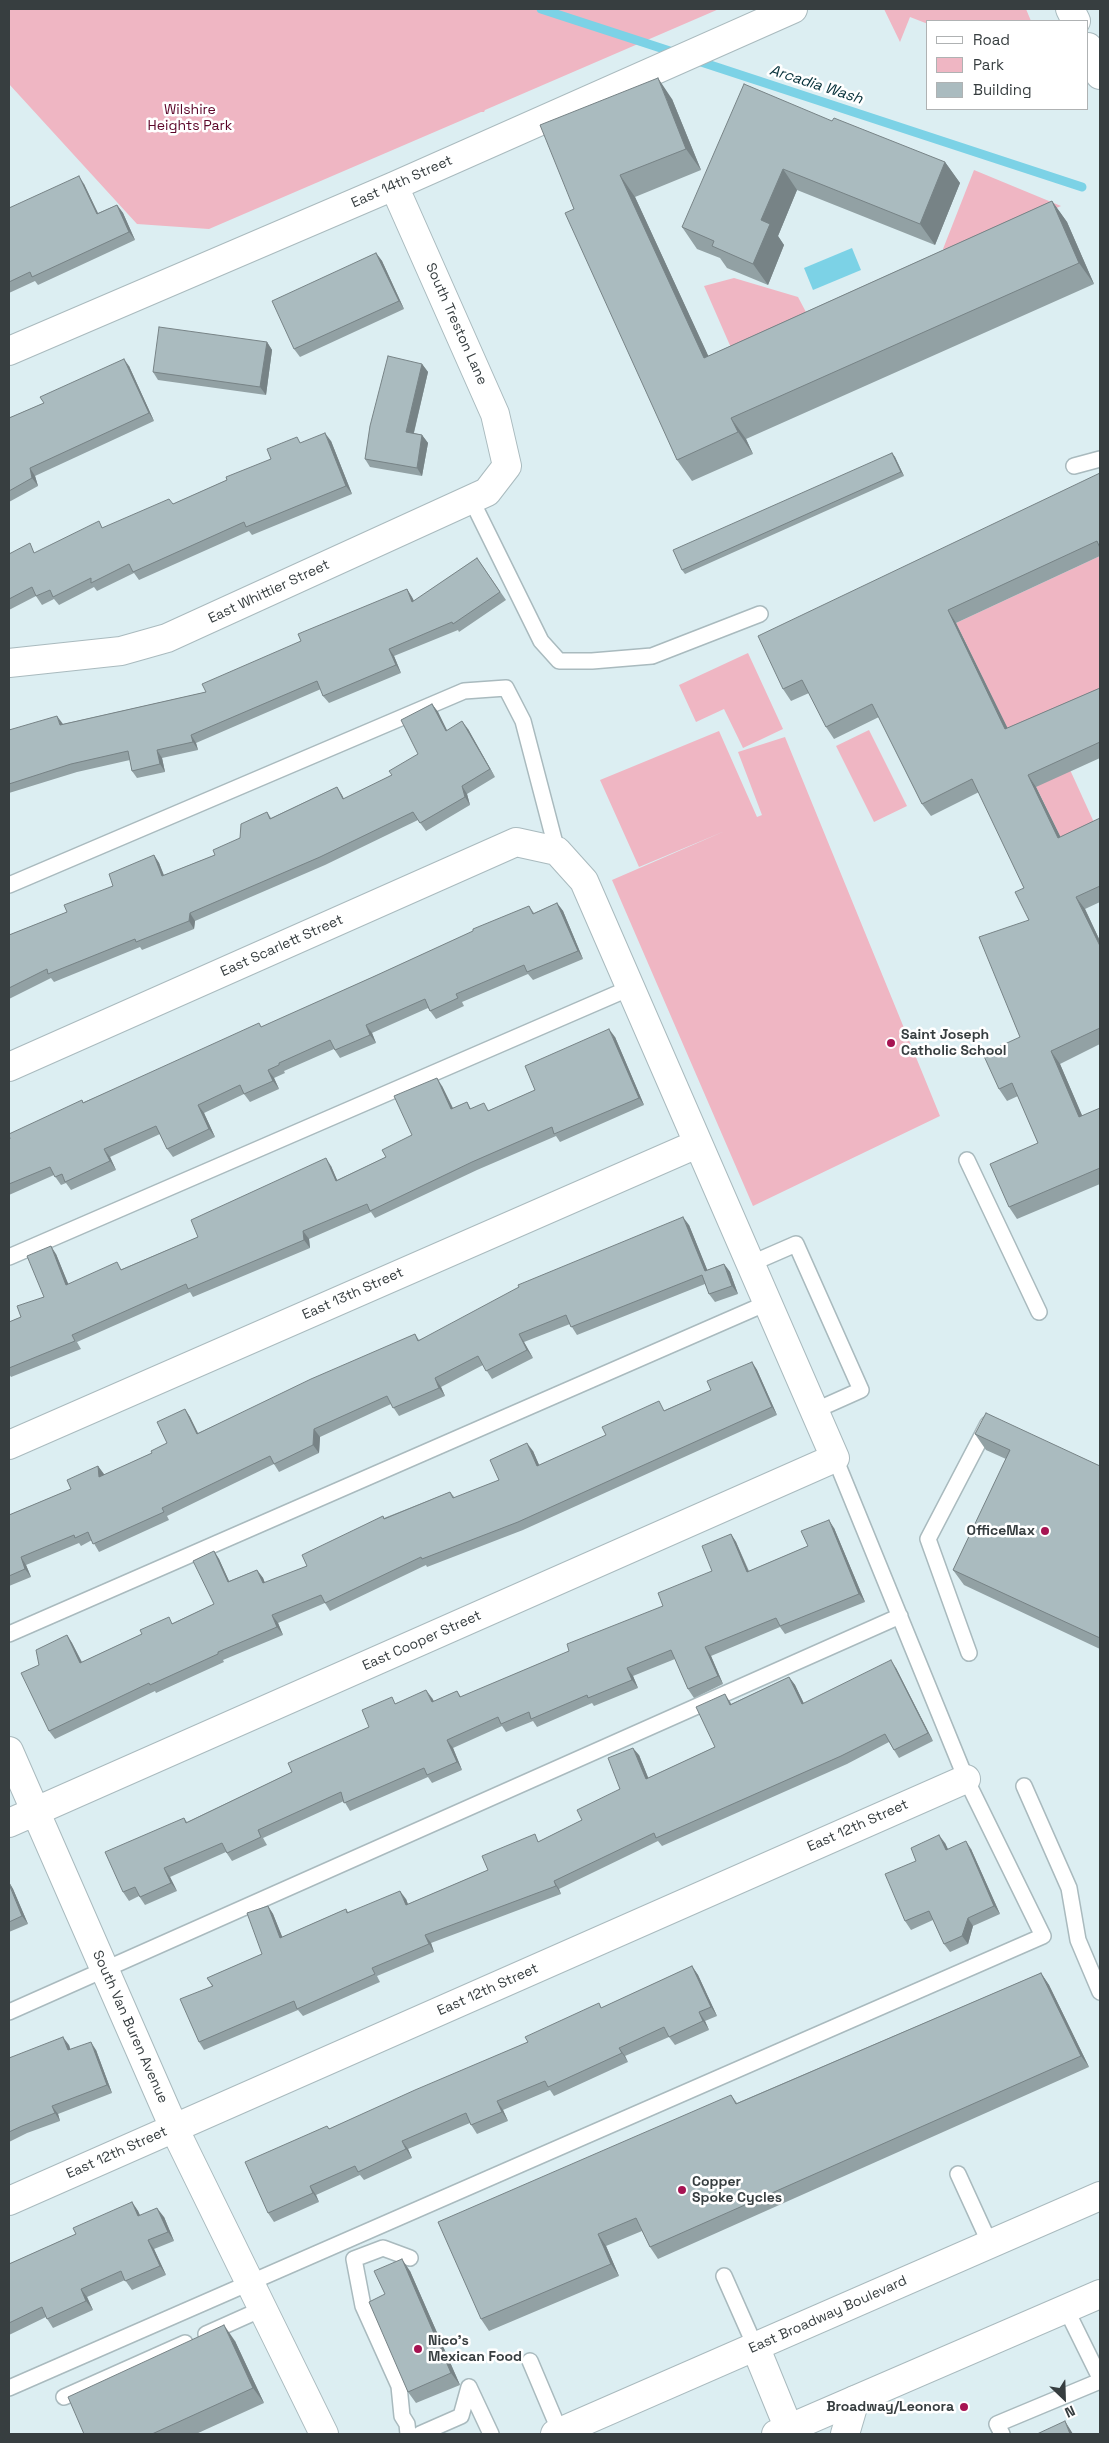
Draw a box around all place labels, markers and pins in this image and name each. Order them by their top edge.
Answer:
place label: Saint Joseph Catholic School [901,1027,1007,1060]
marker: Saint Joseph Catholic School [885,1037,897,1049]
place label: OfficeMax [967,1523,1035,1539]
marker: OfficeMax [1039,1525,1051,1537]
place label: Copper Spoke Cycles [692,2174,782,2206]
marker: Copper Spoke Cycles [676,2184,688,2196]
place label: Nico's Mexican Food [428,2333,522,2366]
marker: Nico's Mexican Food [412,2343,424,2355]
place label: Broadway/Leonora [826,2399,954,2415]
marker: Broadway/Leonora [958,2401,970,2413]

